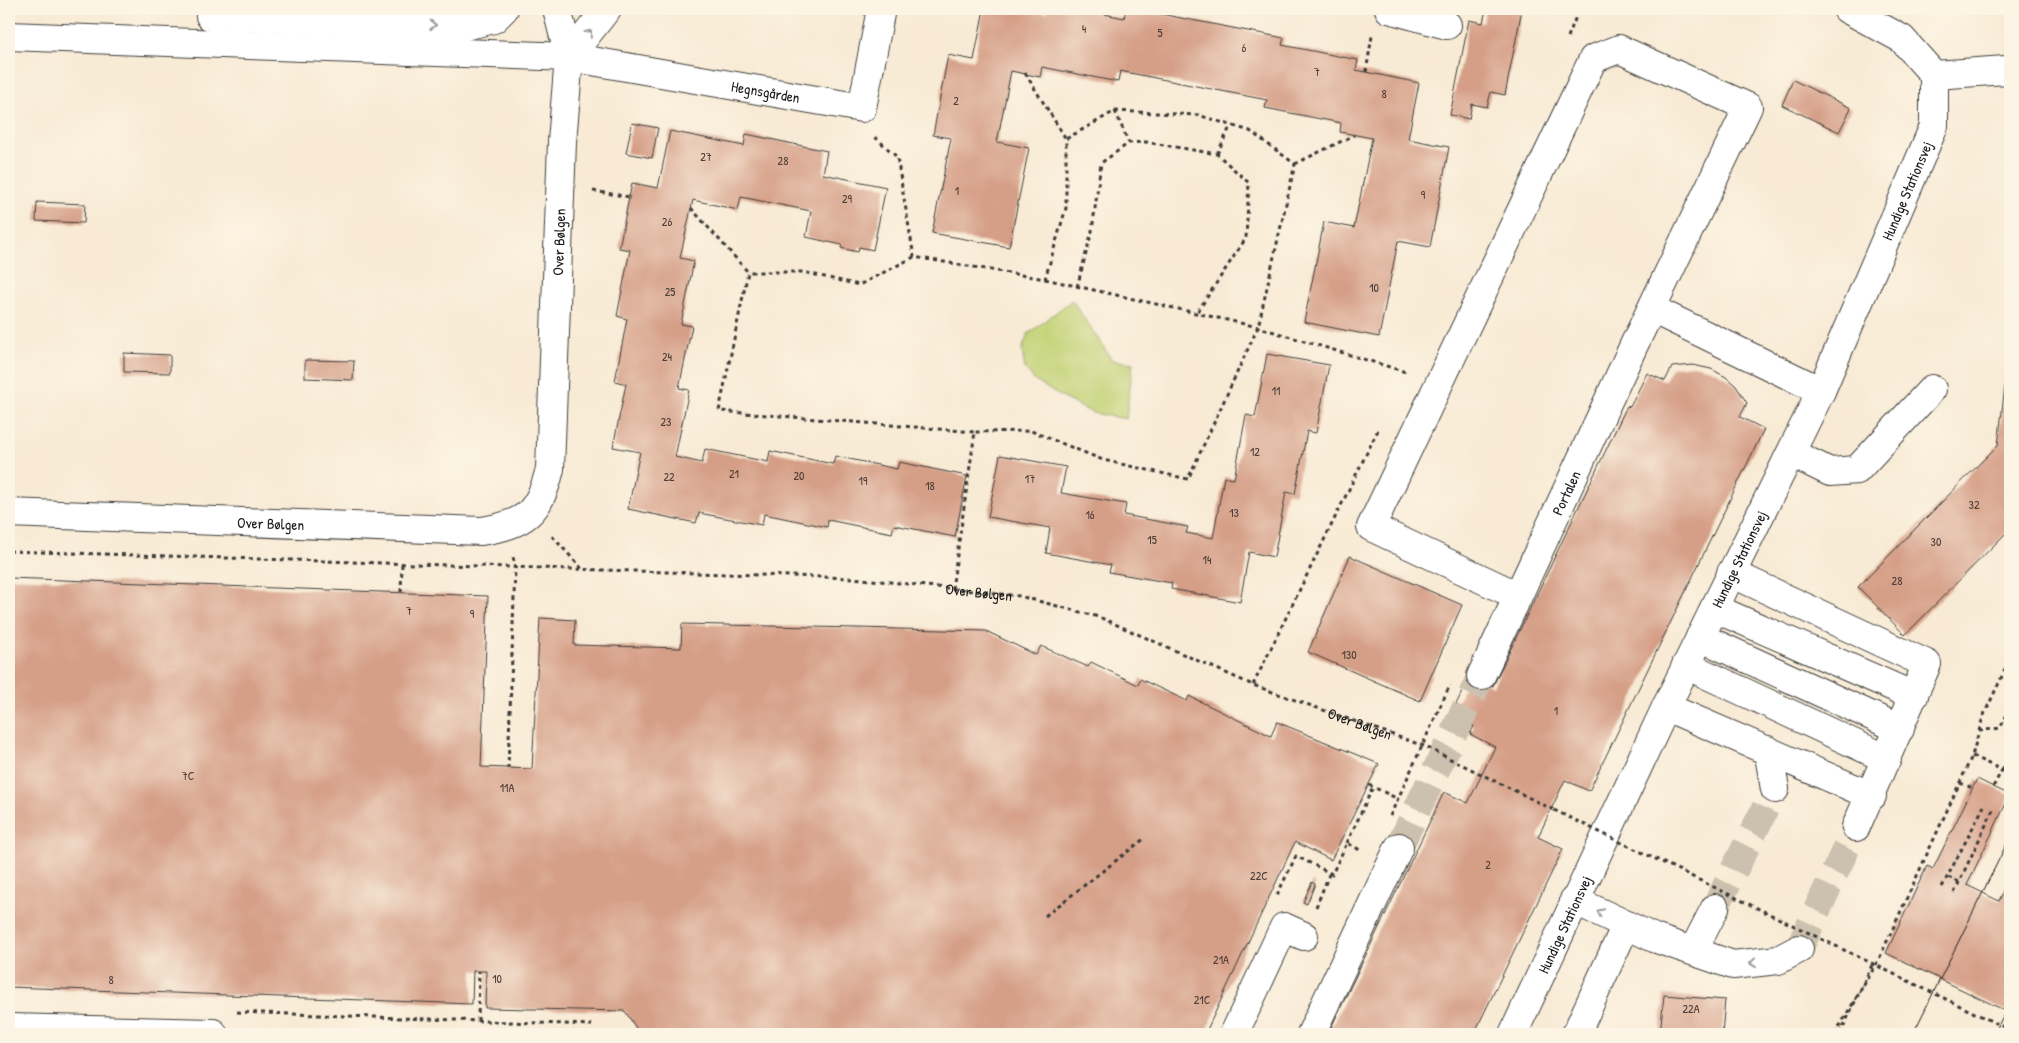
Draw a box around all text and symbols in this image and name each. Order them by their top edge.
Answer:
one-way arrow [430,19,438,30]
house number: 4 [1082,20,1087,37]
house number: 5 [1157,24,1163,41]
one-way arrow [583,30,591,39]
house number: 6 [1242,39,1247,56]
house number: 7 [1314,63,1320,80]
street label: Hegnsgården [730,75,802,108]
house number: 8 [1381,85,1387,102]
house number: 2 [953,92,959,109]
street label: Hundige Stationsvej [1876,138,1937,243]
house number: 27 [700,148,712,165]
house number: 28 [778,152,788,169]
house number: 1 [955,182,959,199]
house number: 9 [1421,186,1426,203]
house number: 29 [842,190,853,207]
street label: Over Bølgen [547,208,570,276]
house number: 26 [662,213,672,230]
house number: 10 [1369,279,1379,296]
house number: 25 [665,283,675,300]
house number: 24 [662,348,673,365]
house number: 11 [1272,382,1280,399]
house number: 23 [661,413,672,430]
house number: 12 [1250,443,1260,460]
house number: 21 [729,465,739,482]
house number: 20 [794,467,805,484]
street label: Portalen [1546,467,1585,518]
house number: 22 [663,468,675,485]
house number: 17 [1025,470,1035,487]
house number: 19 [859,472,868,489]
house number: 18 [925,477,935,494]
house number: 32 [1969,496,1980,513]
house number: 13 [1229,504,1239,521]
house number: 16 [1085,506,1095,523]
street label: Hundige Stationsvej [1706,507,1771,611]
street label: Over Bølgen [237,511,305,535]
house number: 15 [1147,531,1157,548]
house number: 30 [1931,533,1941,550]
house number: 14 [1203,551,1212,568]
house number: 28 [1892,572,1902,589]
street label: Over Bølgen [944,578,1013,606]
house number: 7 [406,602,412,619]
house number: 9 [470,605,475,622]
house number: 130 [1341,646,1357,663]
street label: Over Bølgen [1325,702,1395,744]
house number: 1 [1554,702,1558,719]
house number: 7C [182,767,195,784]
house number: 11A [500,779,514,796]
house number: 2 [1485,856,1491,873]
house number: 22C [1250,867,1268,884]
street label: Hundige Stationsvej [1532,872,1596,977]
one-way arrow [1597,908,1606,918]
house number: 21A [1213,951,1229,968]
one-way arrow [1749,957,1757,968]
house number: 10 [492,970,502,987]
house number: 8 [108,971,114,988]
house number: 21C [1194,991,1211,1008]
house number: 22A [1682,1000,1700,1017]

